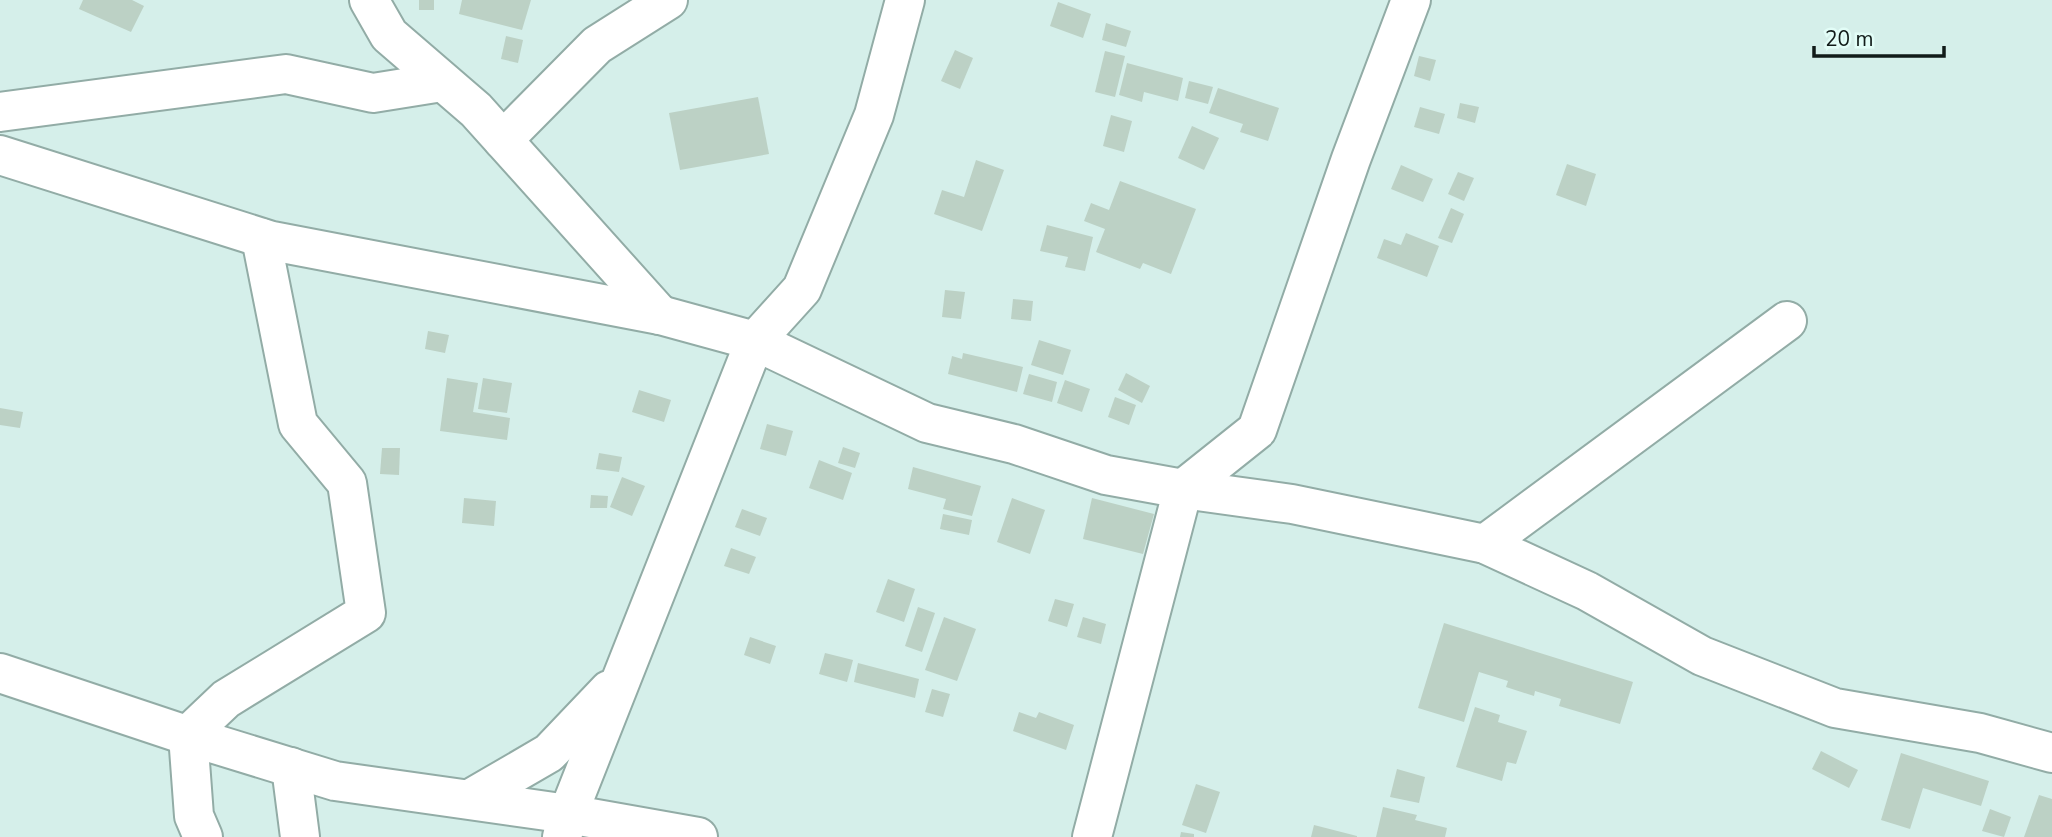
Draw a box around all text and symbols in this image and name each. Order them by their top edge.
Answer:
scale bar [1814,14,1944,58]
text: 20 m [1825,25,1874,53]

